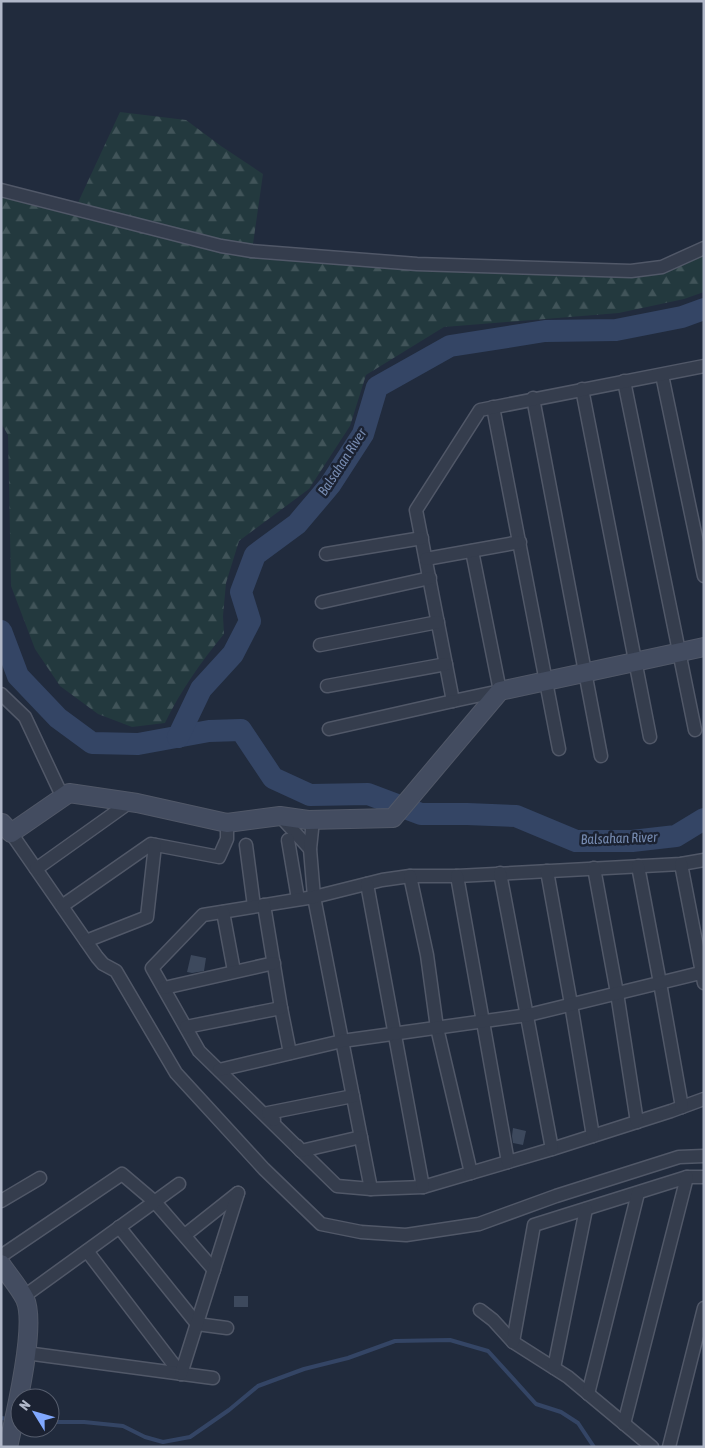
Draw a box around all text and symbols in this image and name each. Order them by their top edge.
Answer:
water label: Balsahan River [314,425,370,499]
water label: Balsahan River [580,829,658,847]
north arrow [10,1388,60,1438]
text: N [16,1397,33,1413]

